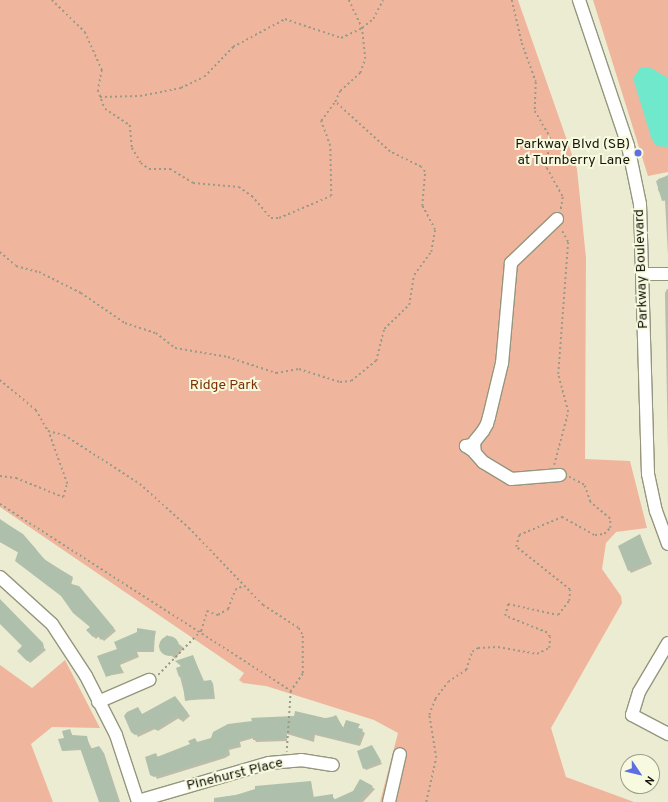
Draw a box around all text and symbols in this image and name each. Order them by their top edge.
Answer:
place label: Parkway Blvd (SB) at Turnberry Lane [515,137,630,170]
marker: Parkway Blvd (SB) at Turnberry Lane [633,148,643,158]
street label: Parkway Boulevard [632,209,652,329]
park label: Ridge Park [190,378,258,394]
north arrow [620,754,660,794]
street label: Pinehurst Place [185,755,285,795]
text: N [641,773,657,788]

